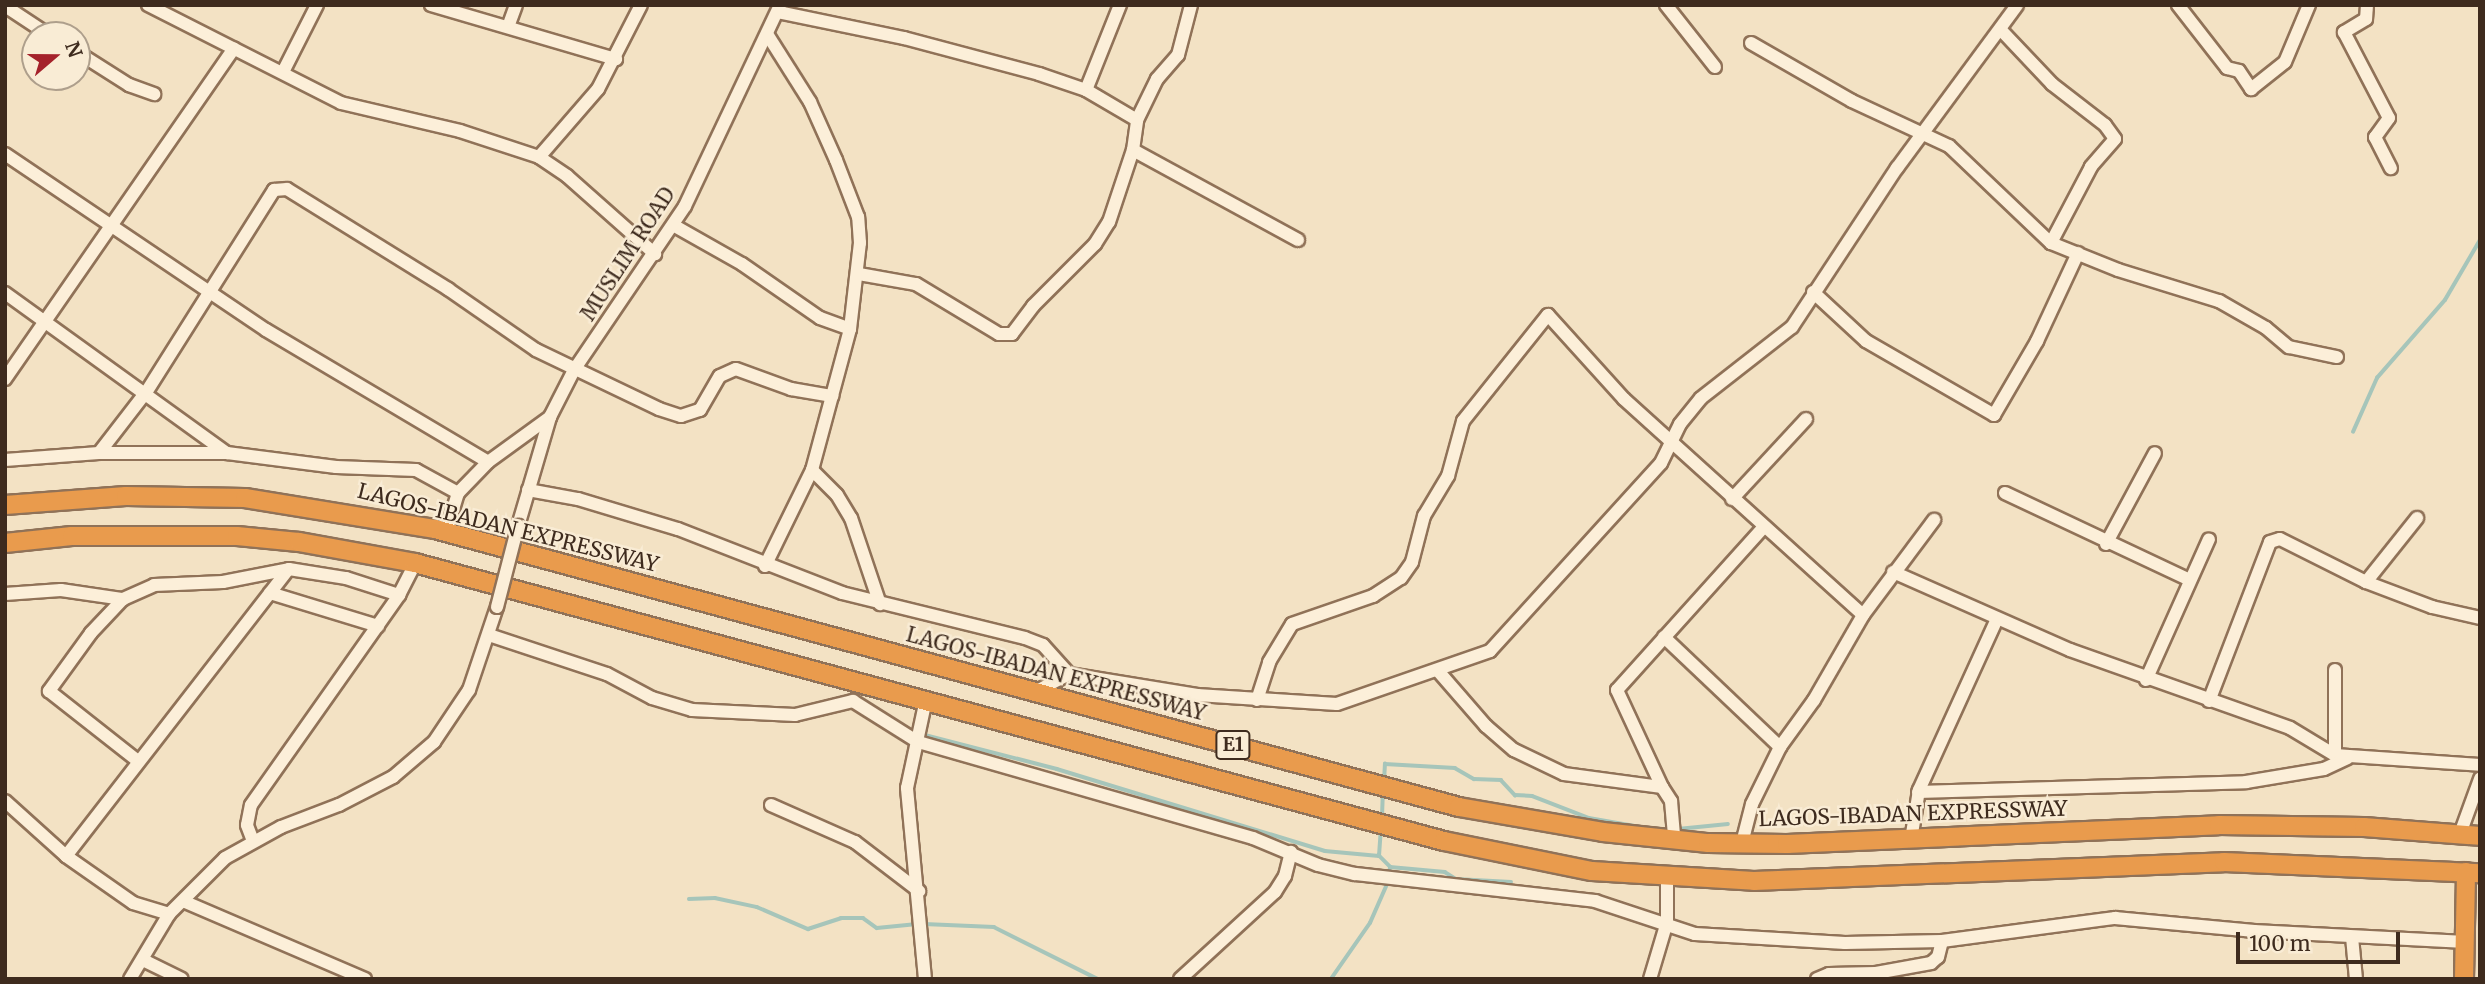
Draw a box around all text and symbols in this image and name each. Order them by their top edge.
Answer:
north arrow [21,21,91,91]
text: N [60,38,88,61]
street label: MUSLIM ROAD [575,183,681,325]
street label: LAGOS-IBADAN EXPRESSWAY [355,478,661,578]
street label: LAGOS-IBADAN EXPRESSWAY [903,622,1209,726]
road number: E1 [1214,730,1252,760]
street label: LAGOS-IBADAN EXPRESSWAY [1758,796,2068,832]
scale bar [2240,918,2404,962]
text: 100 m [2249,930,2311,957]

